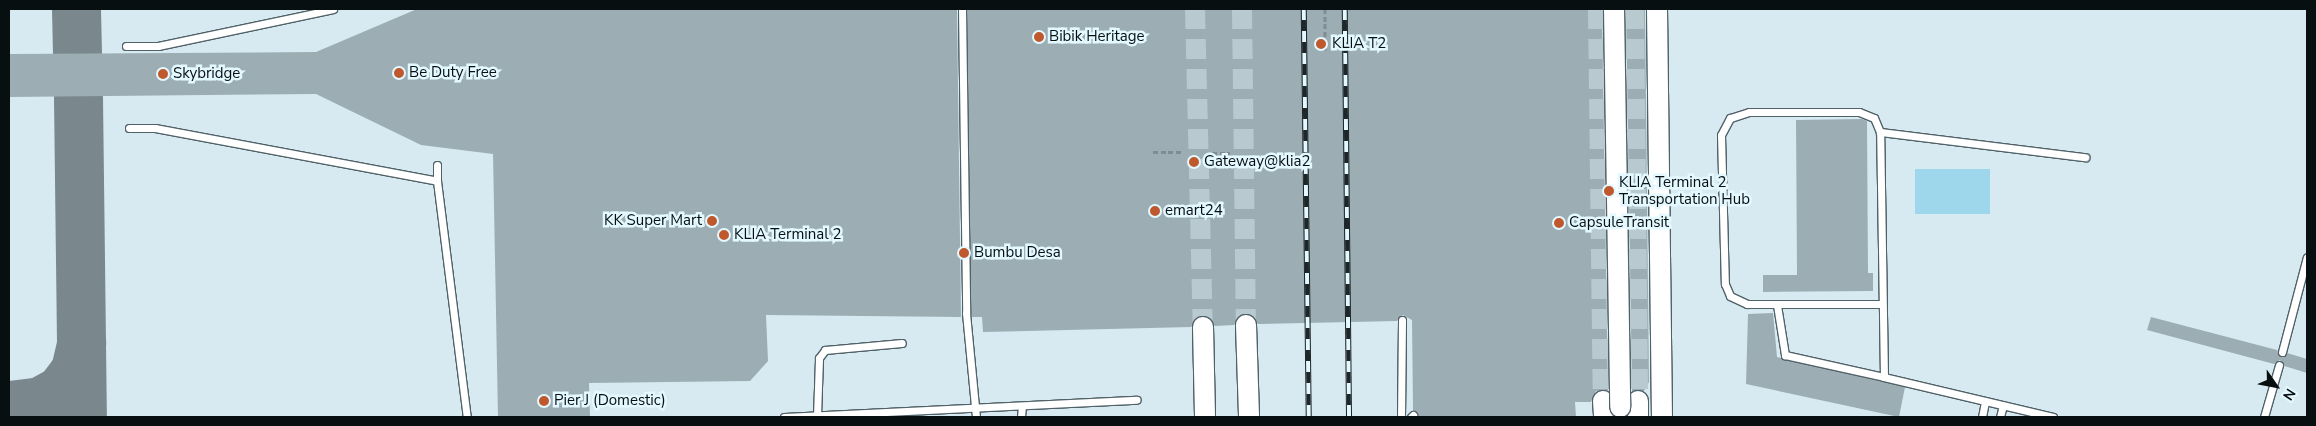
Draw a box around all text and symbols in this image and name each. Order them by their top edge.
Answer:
place label: Bibik Heritage [1049,28,1144,46]
marker: Bibik Heritage [1033,31,1045,43]
place label: KLIA T2 [1332,35,1386,53]
marker: KLIA T2 [1314,37,1328,51]
place label: Be Duty Free [409,64,497,82]
place label: Skybridge [173,65,240,83]
marker: Be Duty Free [393,67,405,79]
marker: Skybridge [157,68,169,80]
place label: Gateway@klia2 [1204,153,1311,171]
marker: Gateway@klia2 [1188,156,1200,168]
place label: KLIA Terminal 2 Transportation Hub [1619,173,1750,208]
marker: KLIA Terminal 2 Transportation Hub [1603,185,1615,197]
place label: emart24 [1165,202,1223,220]
marker: emart24 [1149,205,1161,217]
place label: KK Super Mart [604,212,702,230]
place label: CapsuleTransit [1569,214,1669,232]
marker: KK Super Mart [706,215,718,227]
marker: CapsuleTransit [1553,217,1565,229]
place label: KLIA Terminal 2 [734,226,841,244]
marker: KLIA Terminal 2 [718,229,730,241]
place label: Bumbu Desa [974,244,1061,262]
marker: Bumbu Desa [958,247,970,259]
north arrow [2251,361,2301,411]
text: N [2278,385,2300,404]
place label: Pier J (Domestic) [554,392,666,410]
marker: Pier J (Domestic) [538,395,550,407]

